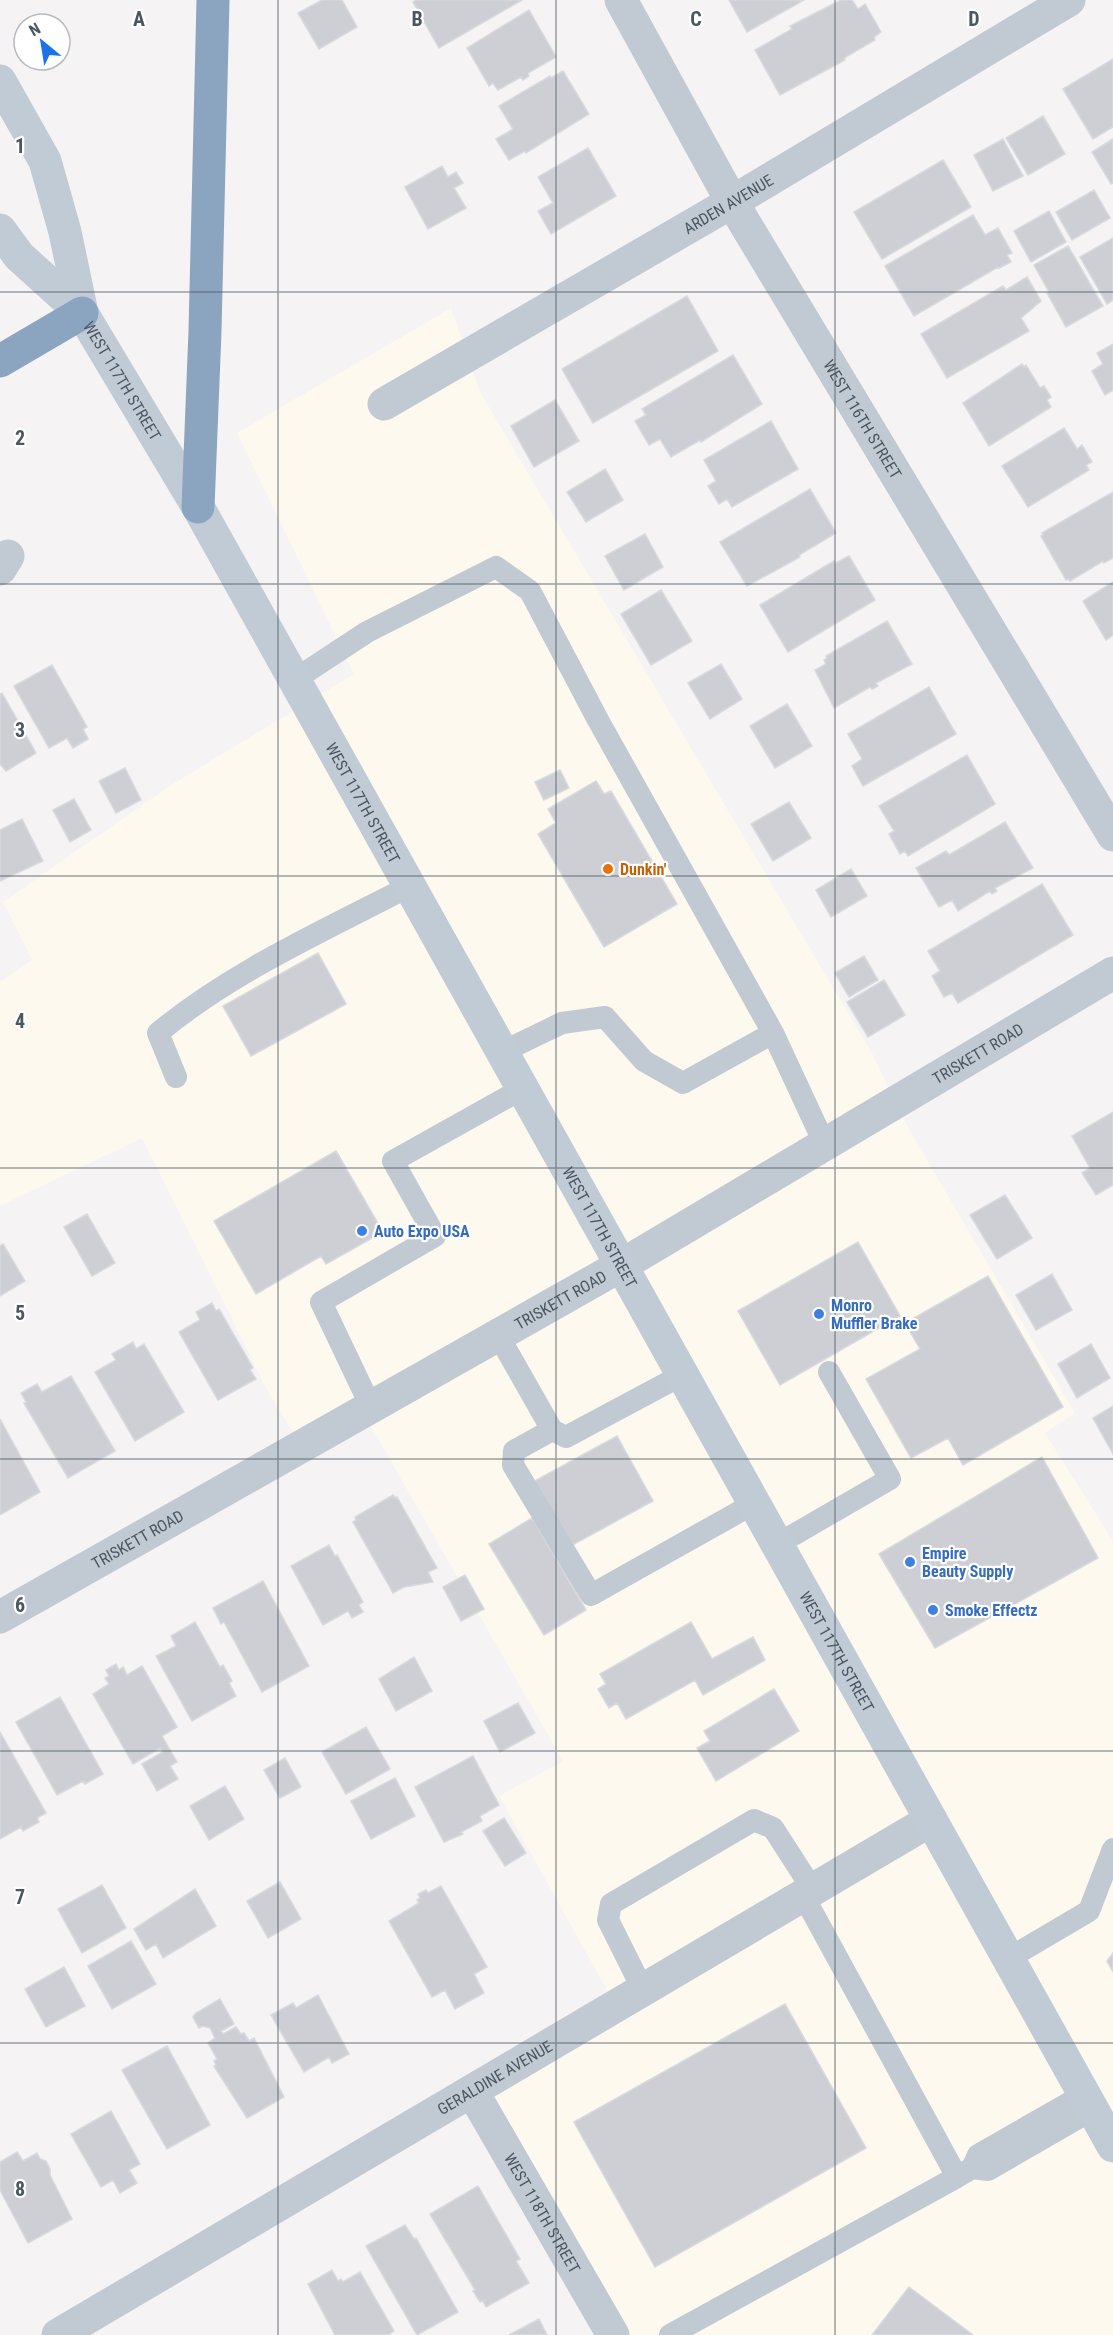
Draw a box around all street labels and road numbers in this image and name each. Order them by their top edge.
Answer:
street label: ARDEN AVENUE [680,171,777,238]
street label: WEST 117TH STREET [79,318,165,444]
street label: WEST 116TH STREET [819,357,905,482]
street label: WEST 117TH STREET [321,739,404,867]
street label: TRISKETT ROAD [929,1019,1027,1088]
street label: WEST 117TH STREET [558,1164,641,1291]
street label: TRISKETT ROAD [511,1267,610,1334]
street label: TRISKETT ROAD [88,1506,187,1573]
street label: WEST 117TH STREET [795,1588,878,1715]
street label: GERALDINE AVENUE [434,2037,556,2119]
street label: WEST 118TH STREET [500,2150,584,2277]

